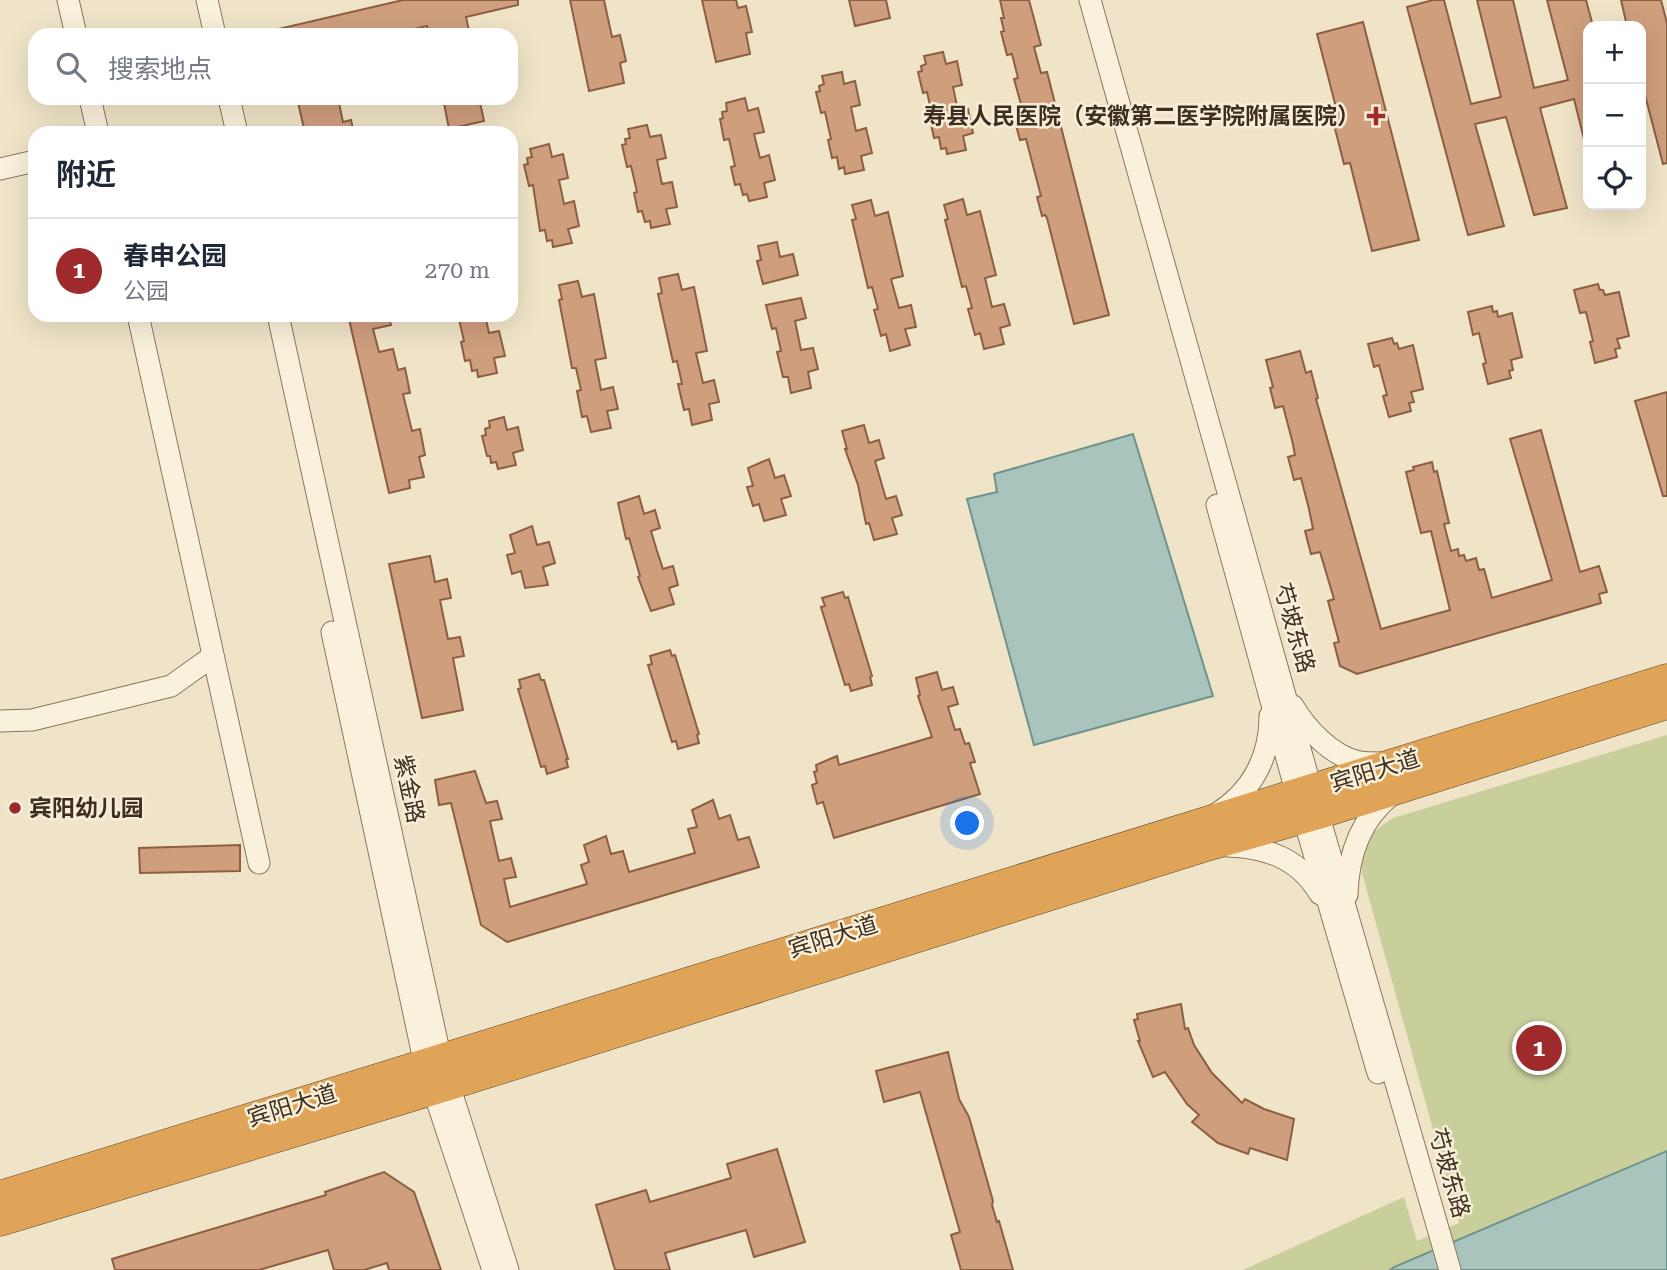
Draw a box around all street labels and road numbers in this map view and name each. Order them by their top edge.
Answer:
street label: 芍坡东路 [1268,580,1320,676]
street label: 宾阳大道 [1327,745,1423,797]
street label: 紫金路 [389,752,429,826]
street label: 宾阳大道 [785,911,881,963]
street label: 宾阳大道 [244,1080,340,1132]
street label: 芍坡东路 [1423,1125,1475,1221]

